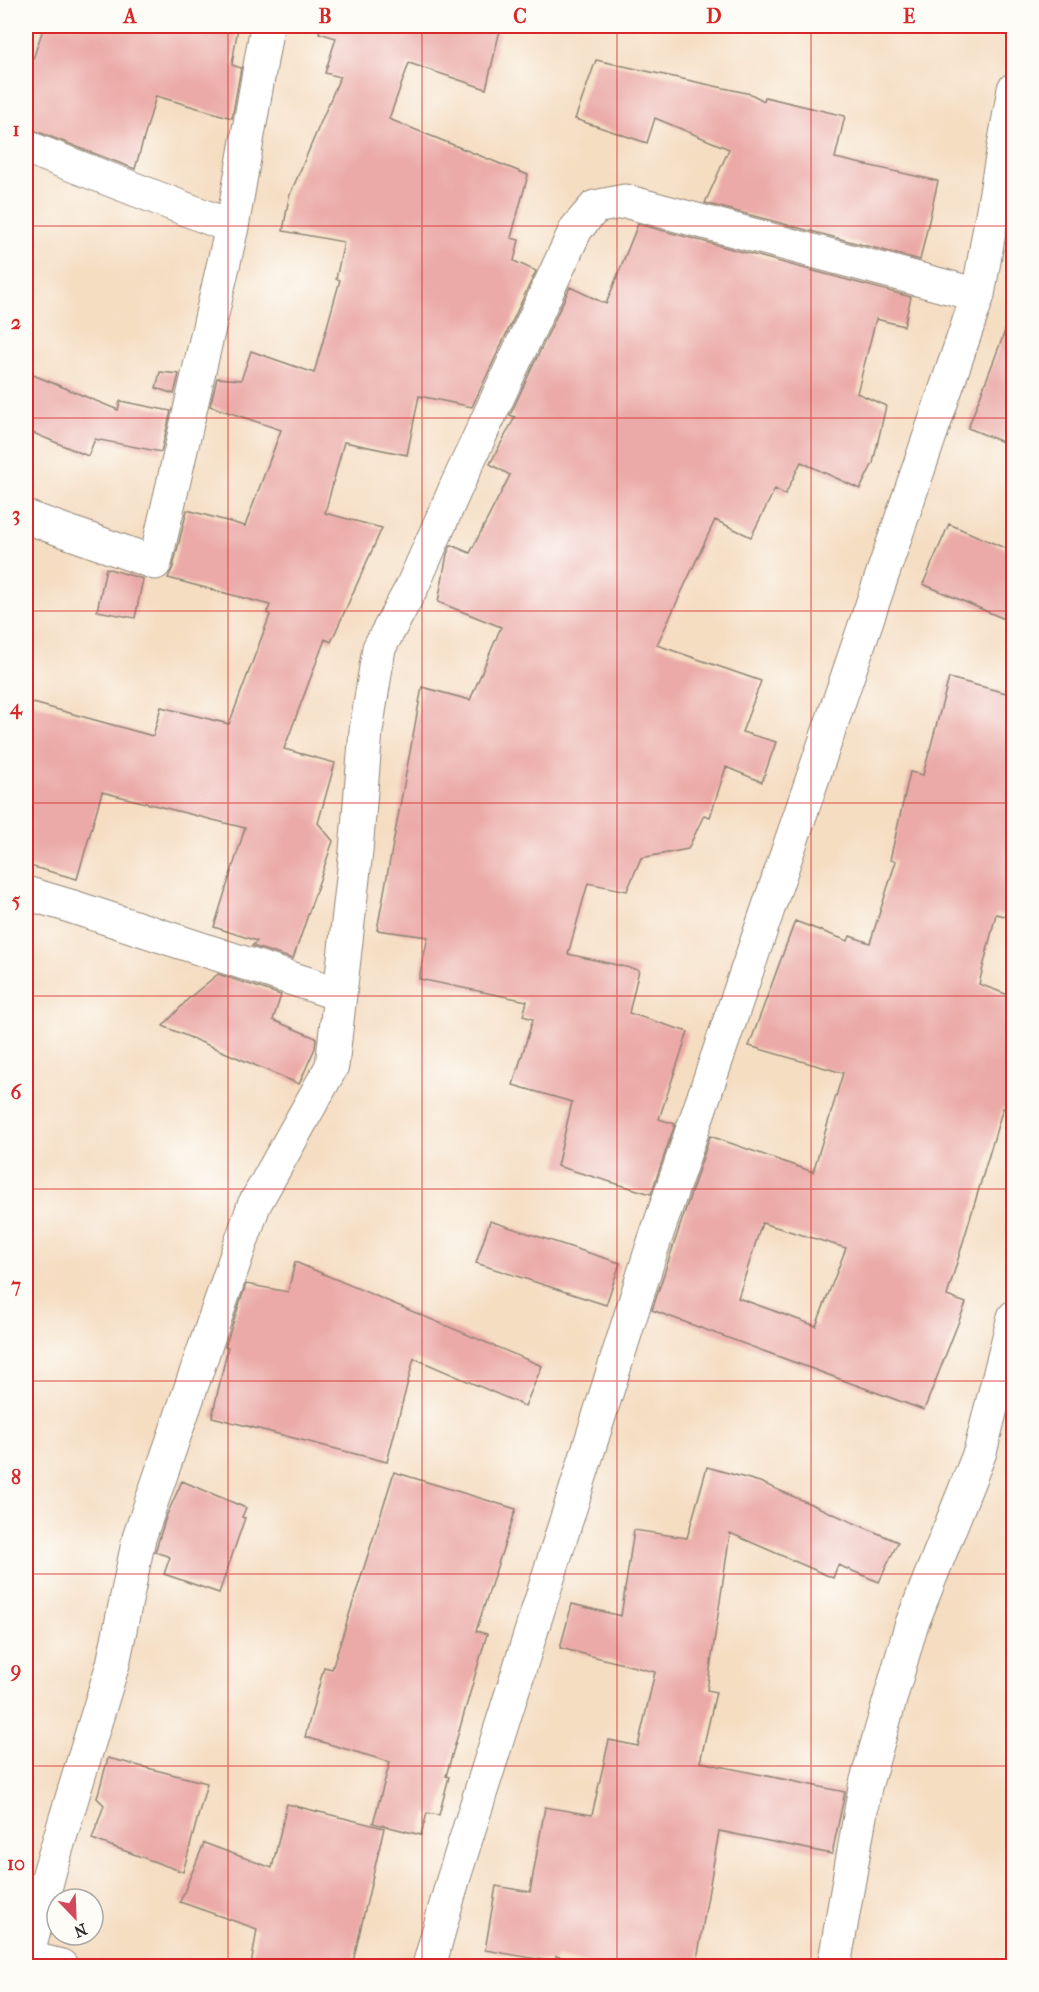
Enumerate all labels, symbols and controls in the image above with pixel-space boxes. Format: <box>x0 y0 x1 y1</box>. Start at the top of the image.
text: A <box>122 5 138 28</box>
text: B <box>318 5 332 28</box>
text: C <box>513 5 527 28</box>
text: D <box>706 5 722 28</box>
text: E <box>903 5 915 28</box>
text: 1 <box>12 118 20 141</box>
text: 2 <box>11 311 21 334</box>
text: 3 <box>12 503 20 526</box>
text: 4 <box>9 696 23 720</box>
text: 5 <box>12 889 21 912</box>
text: 6 <box>11 1081 23 1104</box>
text: 7 <box>10 1274 21 1297</box>
text: 8 <box>11 1466 21 1489</box>
text: 9 <box>10 1659 21 1682</box>
text: 10 <box>7 1852 25 1875</box>
north arrow <box>45 1887 105 1947</box>
text: N <box>71 1919 90 1942</box>

